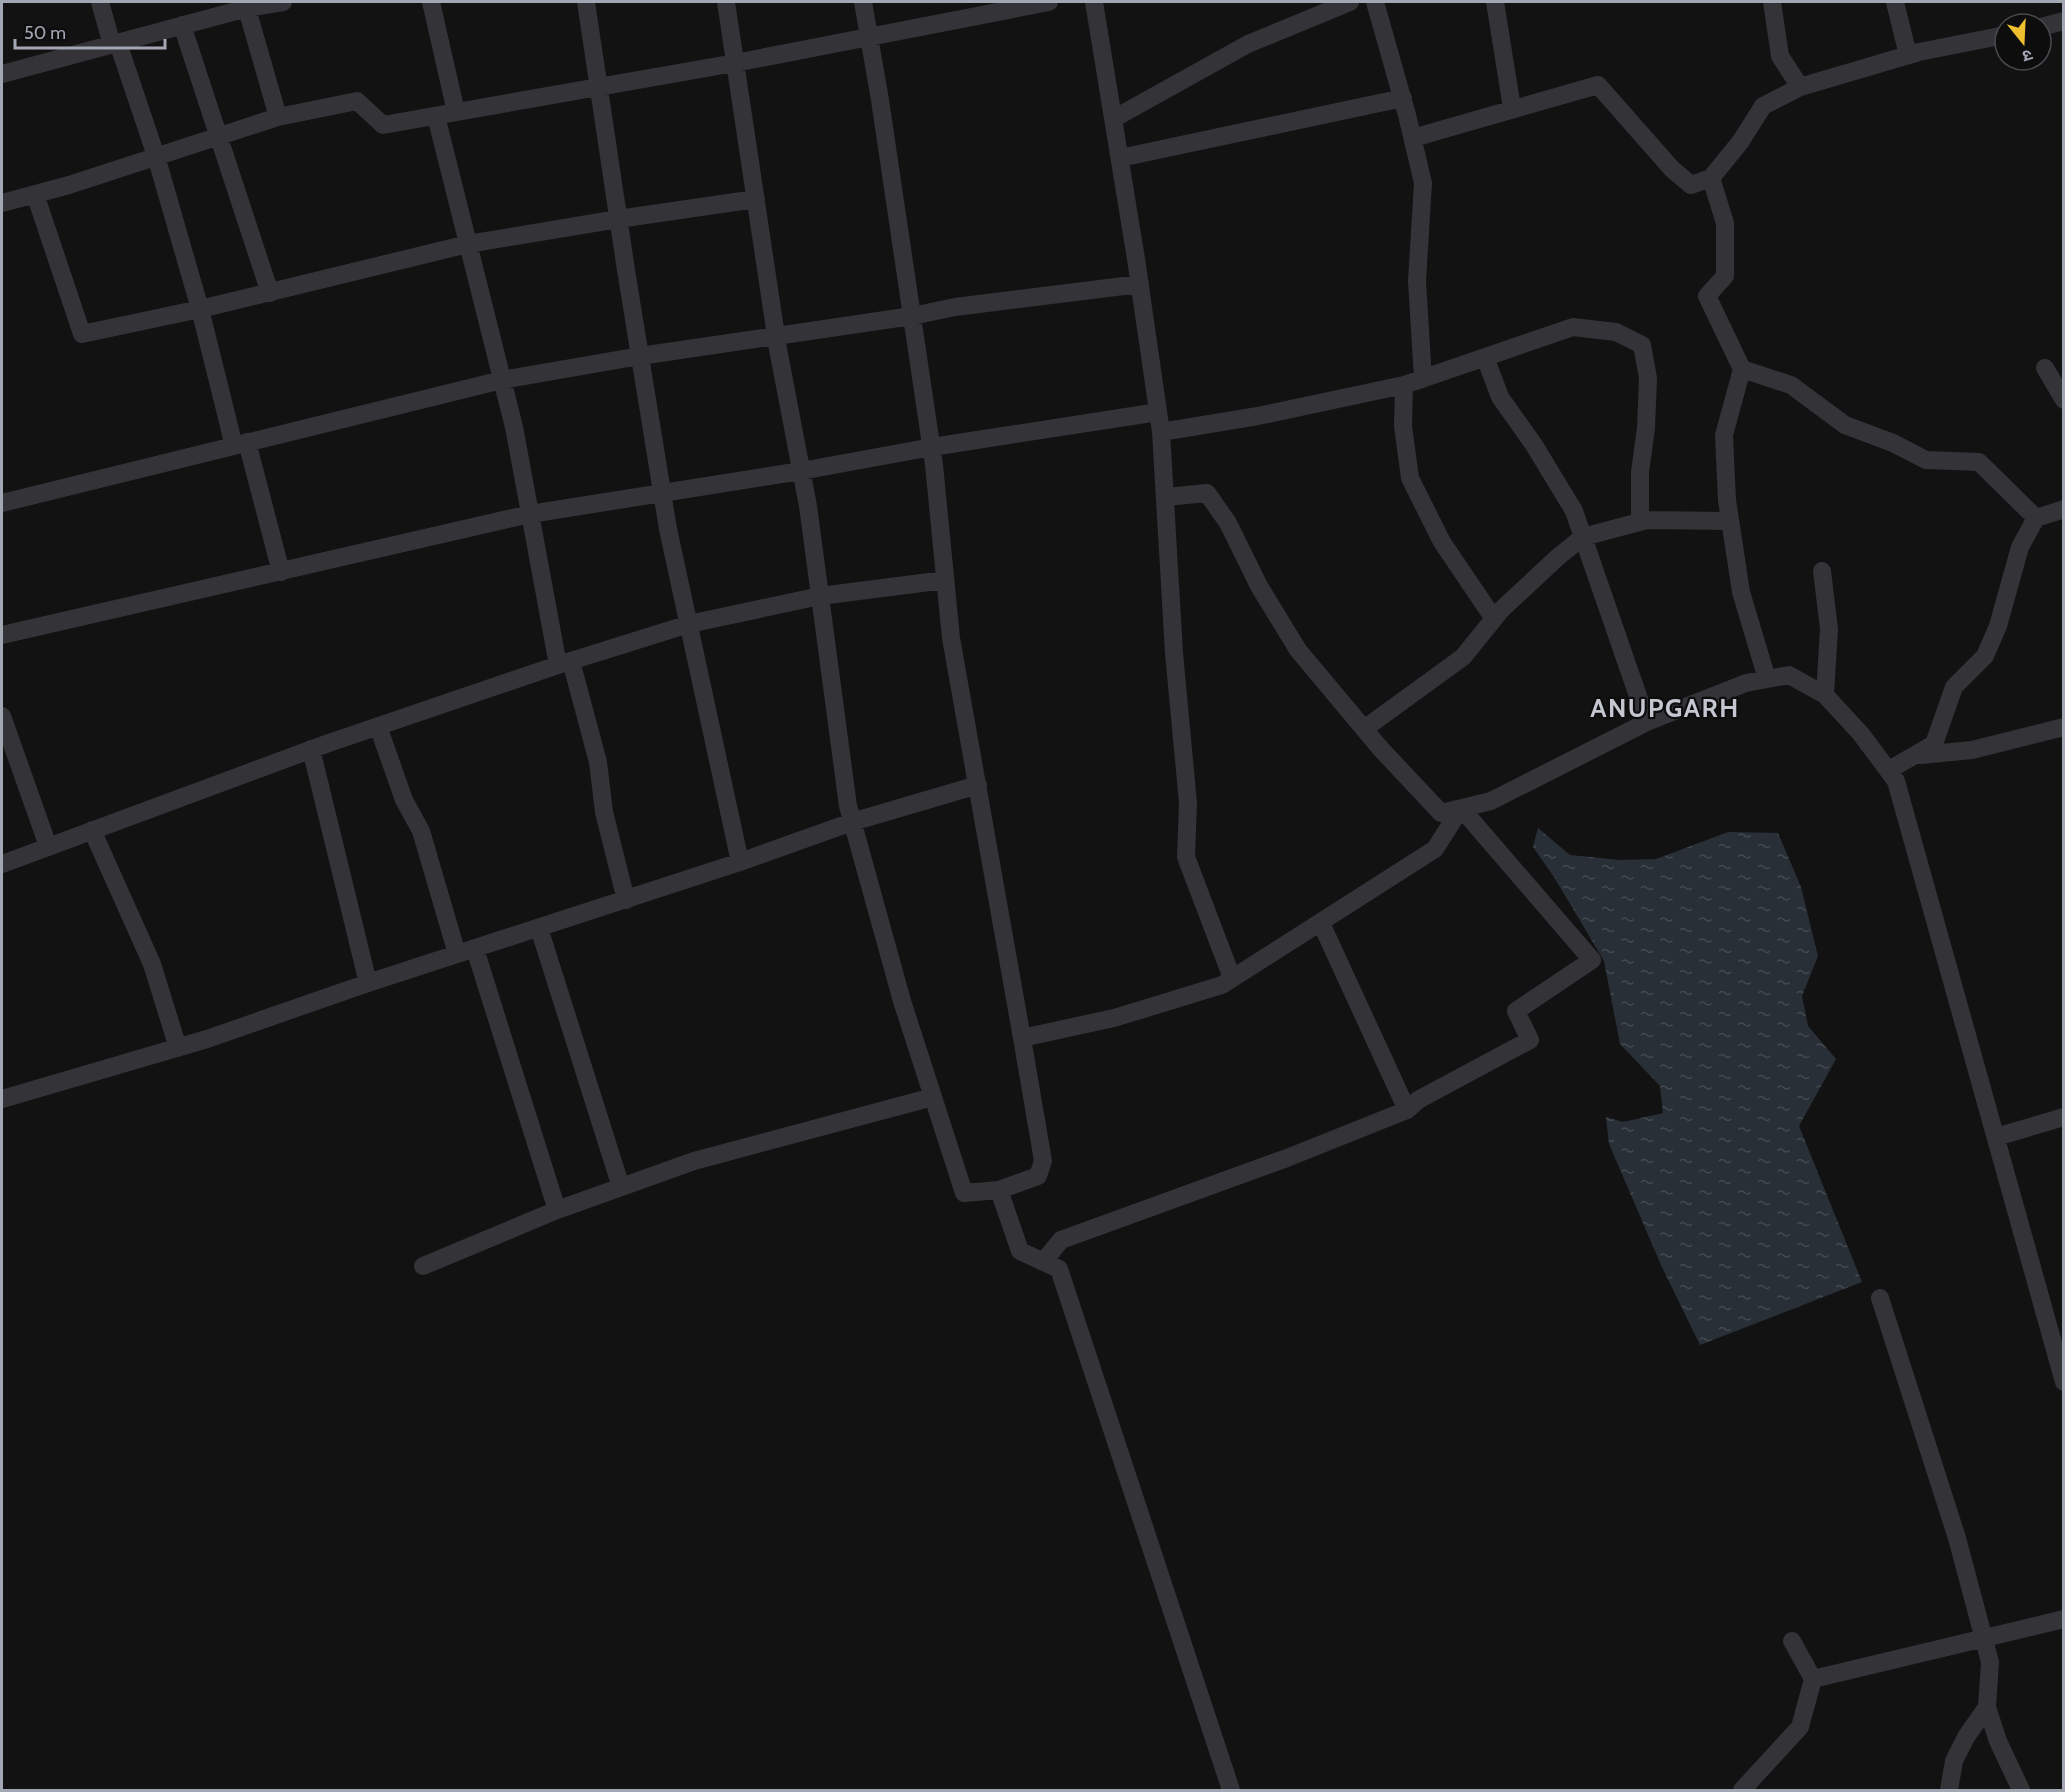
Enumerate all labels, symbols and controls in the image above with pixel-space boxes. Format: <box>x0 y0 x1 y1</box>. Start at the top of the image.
scale bar <box>15 12 165 50</box>
north arrow <box>1993 12 2053 72</box>
text: 50 m <box>24 22 66 44</box>
text: उ <box>2019 45 2035 66</box>
district label: ANUPGARH <box>1590 692 1740 724</box>

